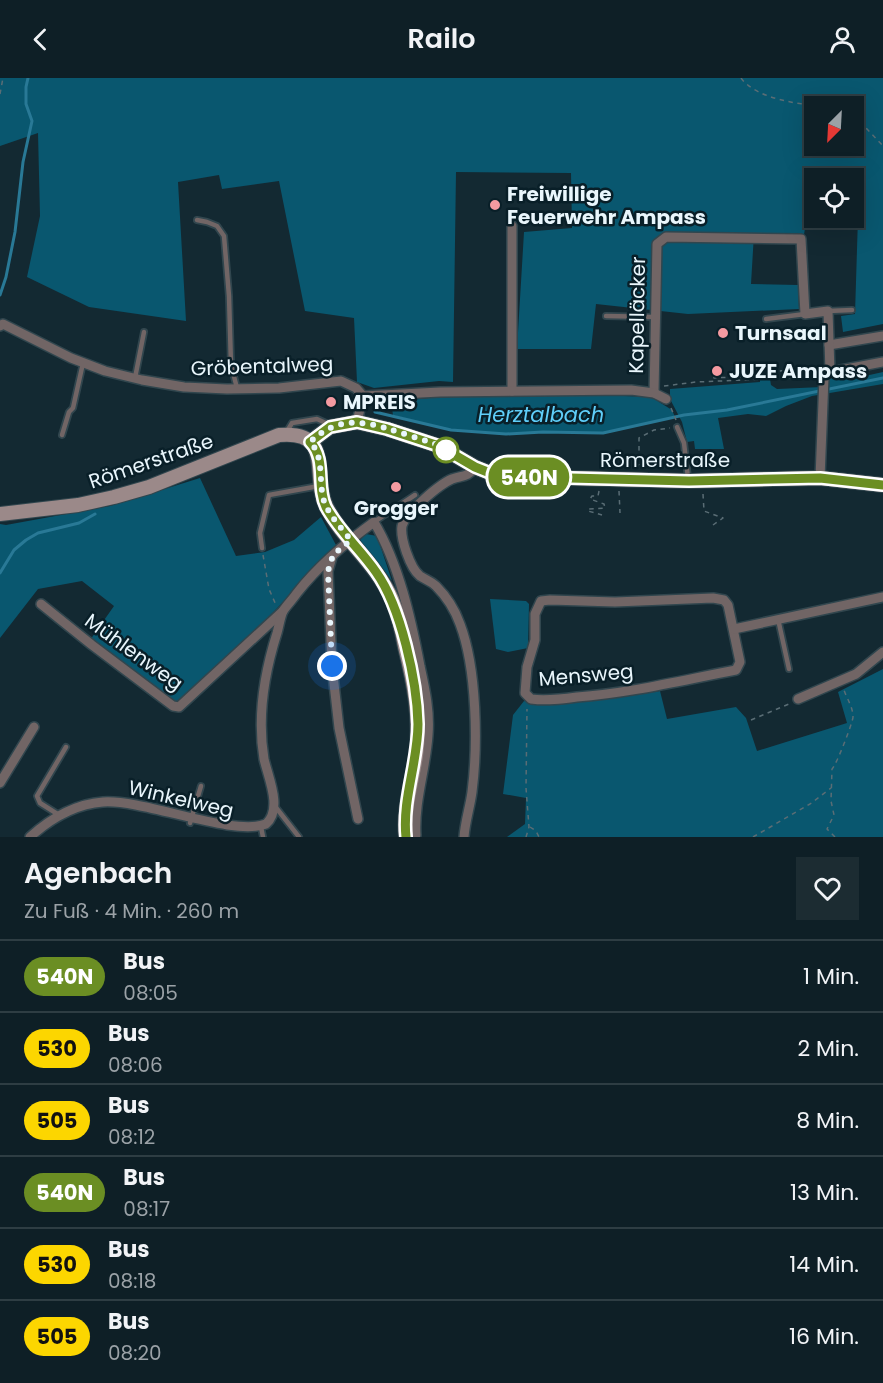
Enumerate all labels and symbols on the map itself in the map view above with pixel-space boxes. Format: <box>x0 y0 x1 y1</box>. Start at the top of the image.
north arrow <box>804 96 864 156</box>
place label: Freiwillige Feuerwehr Ampass <box>507 180 706 231</box>
marker: Freiwillige Feuerwehr Ampass <box>488 198 502 212</box>
street label: Kapelläcker <box>622 256 652 374</box>
place label: Turnsaal <box>735 319 827 347</box>
marker: Turnsaal <box>716 326 730 340</box>
street label: Gröbentalweg <box>190 350 334 382</box>
place label: JUZE Ampass <box>729 357 867 385</box>
marker: JUZE Ampass <box>710 364 724 378</box>
place label: MPREIS <box>343 388 416 416</box>
marker: MPREIS <box>324 395 338 409</box>
water label: Herztalbach <box>478 400 604 429</box>
street label: Römerstraße <box>85 427 217 495</box>
unlabelled marker <box>433 437 459 463</box>
street label: Römerstraße <box>600 446 730 474</box>
line badge: 540N <box>487 458 571 496</box>
marker: Grogger <box>389 480 403 494</box>
place label: Grogger <box>354 494 439 522</box>
street label: Mühlenweg <box>79 607 189 697</box>
your location <box>317 651 347 681</box>
street label: Mensweg <box>537 657 635 693</box>
street label: Winkelweg <box>126 773 236 825</box>

